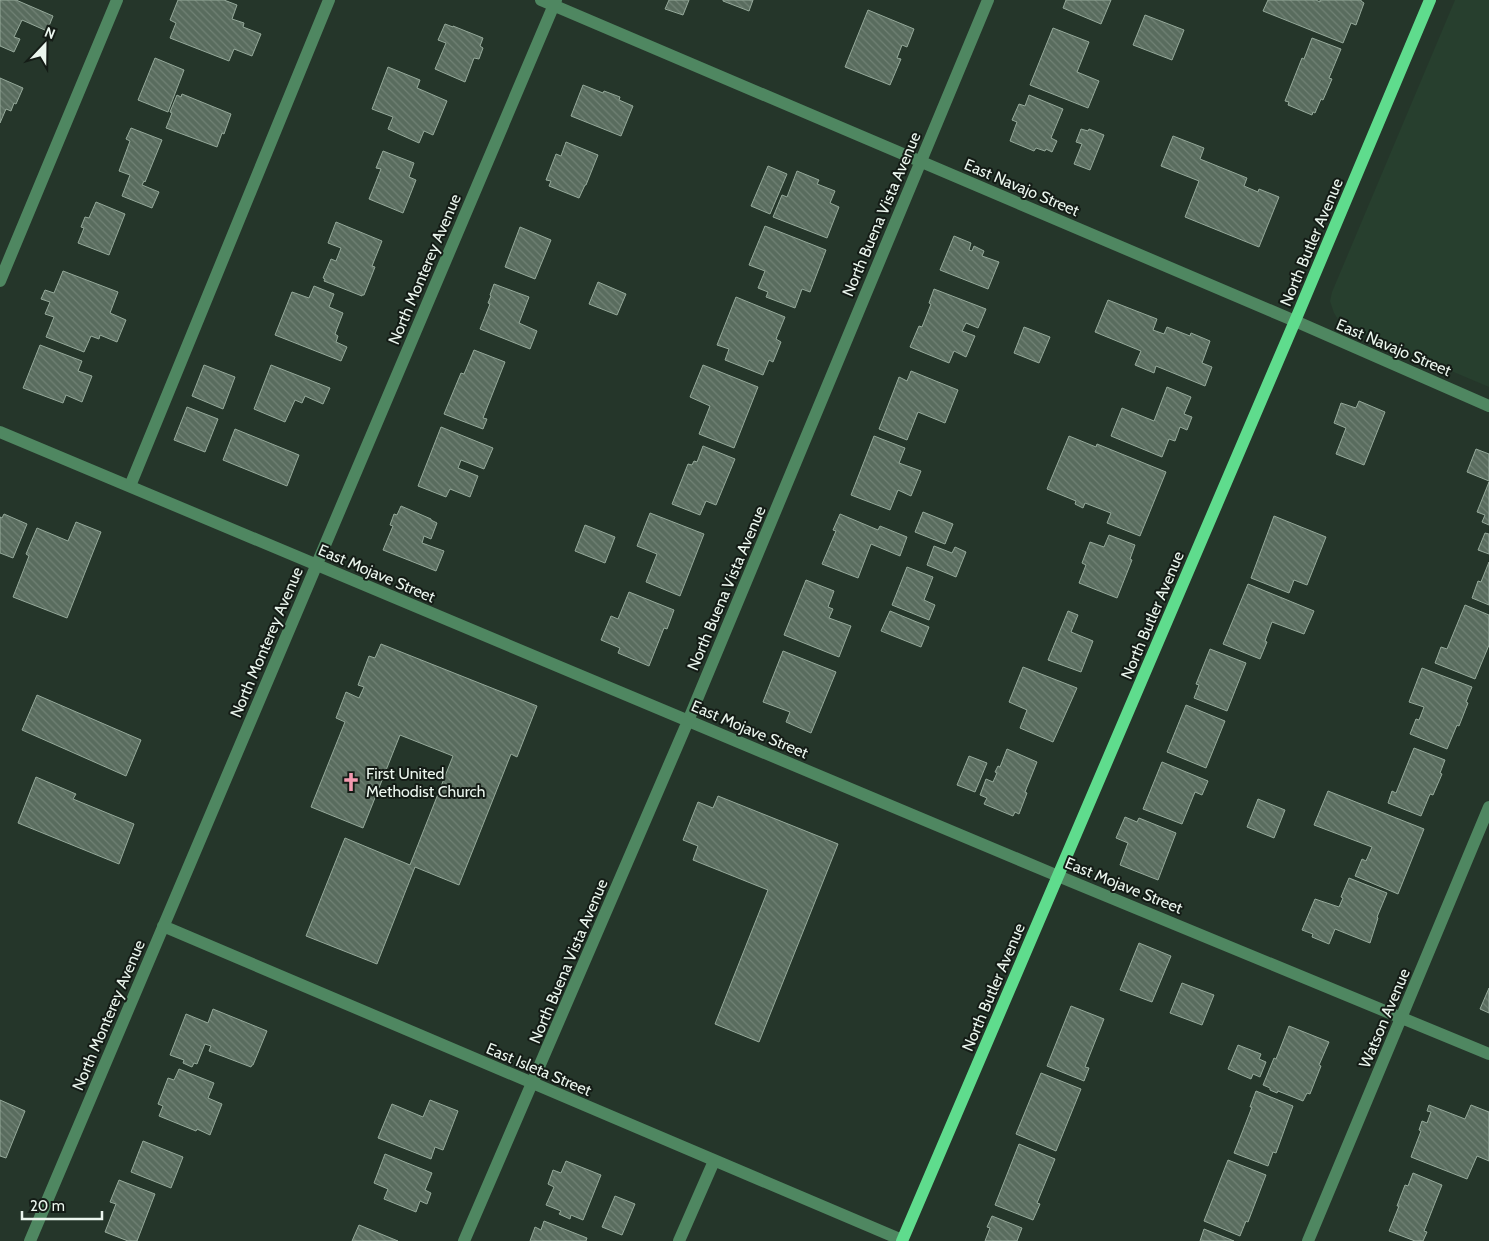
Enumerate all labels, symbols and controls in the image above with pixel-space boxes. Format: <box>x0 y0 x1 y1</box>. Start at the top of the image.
north arrow <box>20 20 70 70</box>
text: N <box>42 23 58 43</box>
street label: North Buena Vista Avenue <box>838 129 925 299</box>
street label: East Navajo Street <box>961 155 1083 220</box>
street label: North Butler Avenue <box>1276 175 1347 309</box>
street label: North Monterey Avenue <box>384 191 465 347</box>
street label: East Navajo Street <box>1333 315 1455 380</box>
street label: North Buena Vista Avenue <box>683 503 770 673</box>
street label: East Mojave Street <box>315 540 439 607</box>
street label: North Butler Avenue <box>1117 548 1188 682</box>
street label: North Monterey Avenue <box>226 564 307 720</box>
street label: East Mojave Street <box>688 696 812 763</box>
place label: First United Methodist Church <box>366 764 485 801</box>
church icon: First United Methodist Church <box>340 771 362 793</box>
street label: East Mojave Street <box>1062 853 1186 918</box>
street label: North Buena Vista Avenue <box>525 876 612 1046</box>
street label: North Butler Avenue <box>958 920 1029 1054</box>
street label: North Monterey Avenue <box>68 937 149 1093</box>
street label: Watson Avenue <box>1355 966 1414 1071</box>
street label: East Isleta Street <box>483 1039 595 1100</box>
scale bar <box>22 1188 102 1220</box>
text: 20 m <box>30 1197 65 1215</box>

